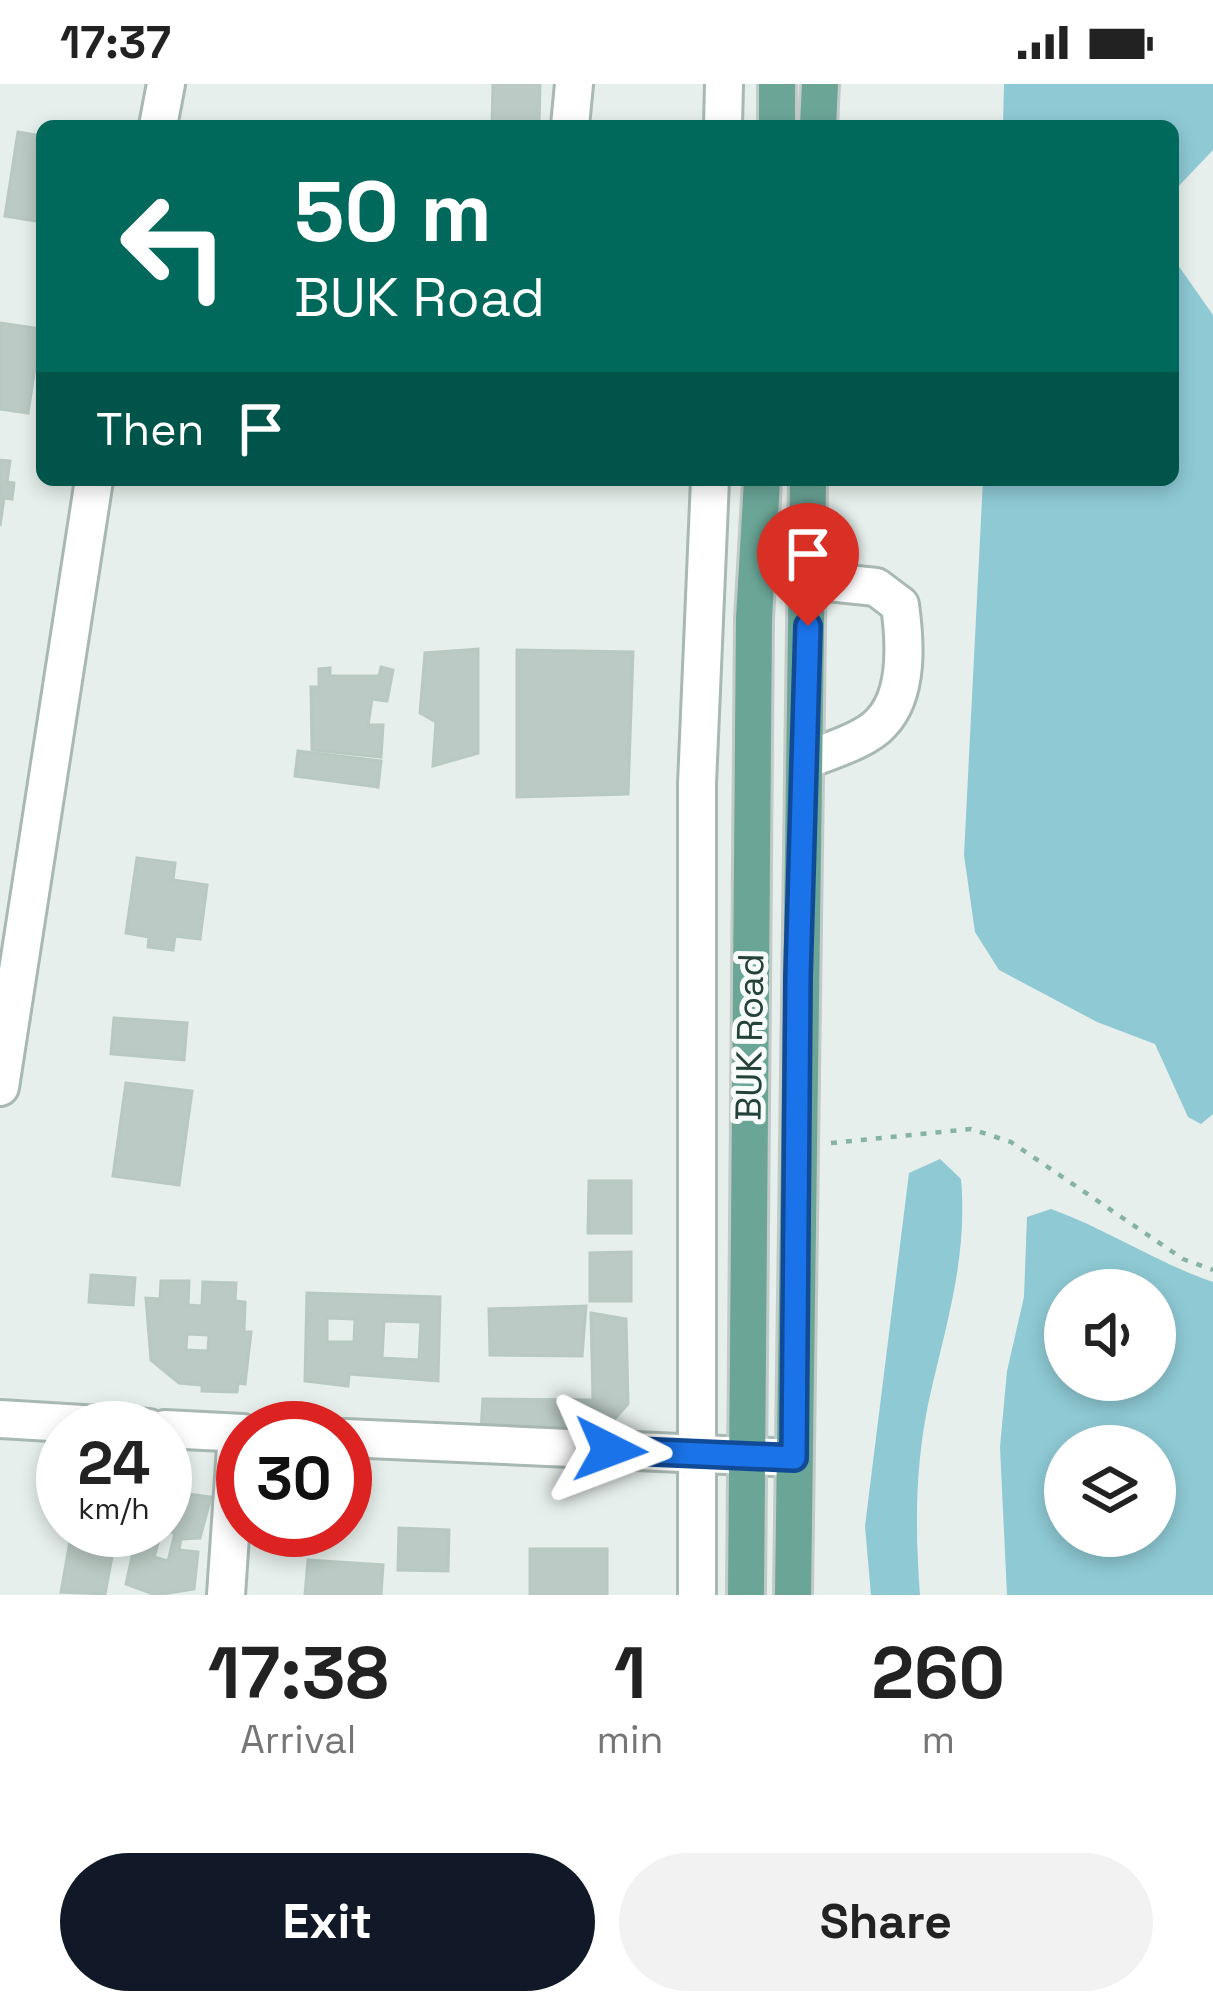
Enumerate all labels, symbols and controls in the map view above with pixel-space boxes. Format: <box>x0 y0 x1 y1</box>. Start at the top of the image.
text: 17:37 <box>60 14 171 71</box>
text: 50 m <box>294 158 492 266</box>
icon: left <box>96 168 252 324</box>
text: BUK Road <box>294 263 545 332</box>
icon: arrive <box>228 396 294 462</box>
text: Then <box>96 401 204 458</box>
pin <box>757 503 859 626</box>
icon: arrive <box>775 521 841 587</box>
street label: BUK Road <box>726 953 774 1121</box>
map controls <box>1044 1269 1176 1557</box>
button: sound <box>1044 1269 1176 1401</box>
position arrow <box>547 1387 673 1513</box>
speed limit sign: 30 <box>216 1401 372 1557</box>
text: 24 <box>78 1425 150 1502</box>
button: layers <box>1044 1425 1176 1557</box>
text: km/h <box>78 1489 150 1528</box>
text: 17:38 <box>208 1627 389 1719</box>
text: 1 <box>614 1627 646 1719</box>
text: 260 <box>871 1627 1005 1719</box>
text: Arrival <box>240 1715 356 1764</box>
text: min <box>596 1715 663 1764</box>
text: m <box>921 1715 955 1764</box>
button: Exit <box>60 1853 595 1991</box>
button: Share <box>619 1853 1153 1991</box>

